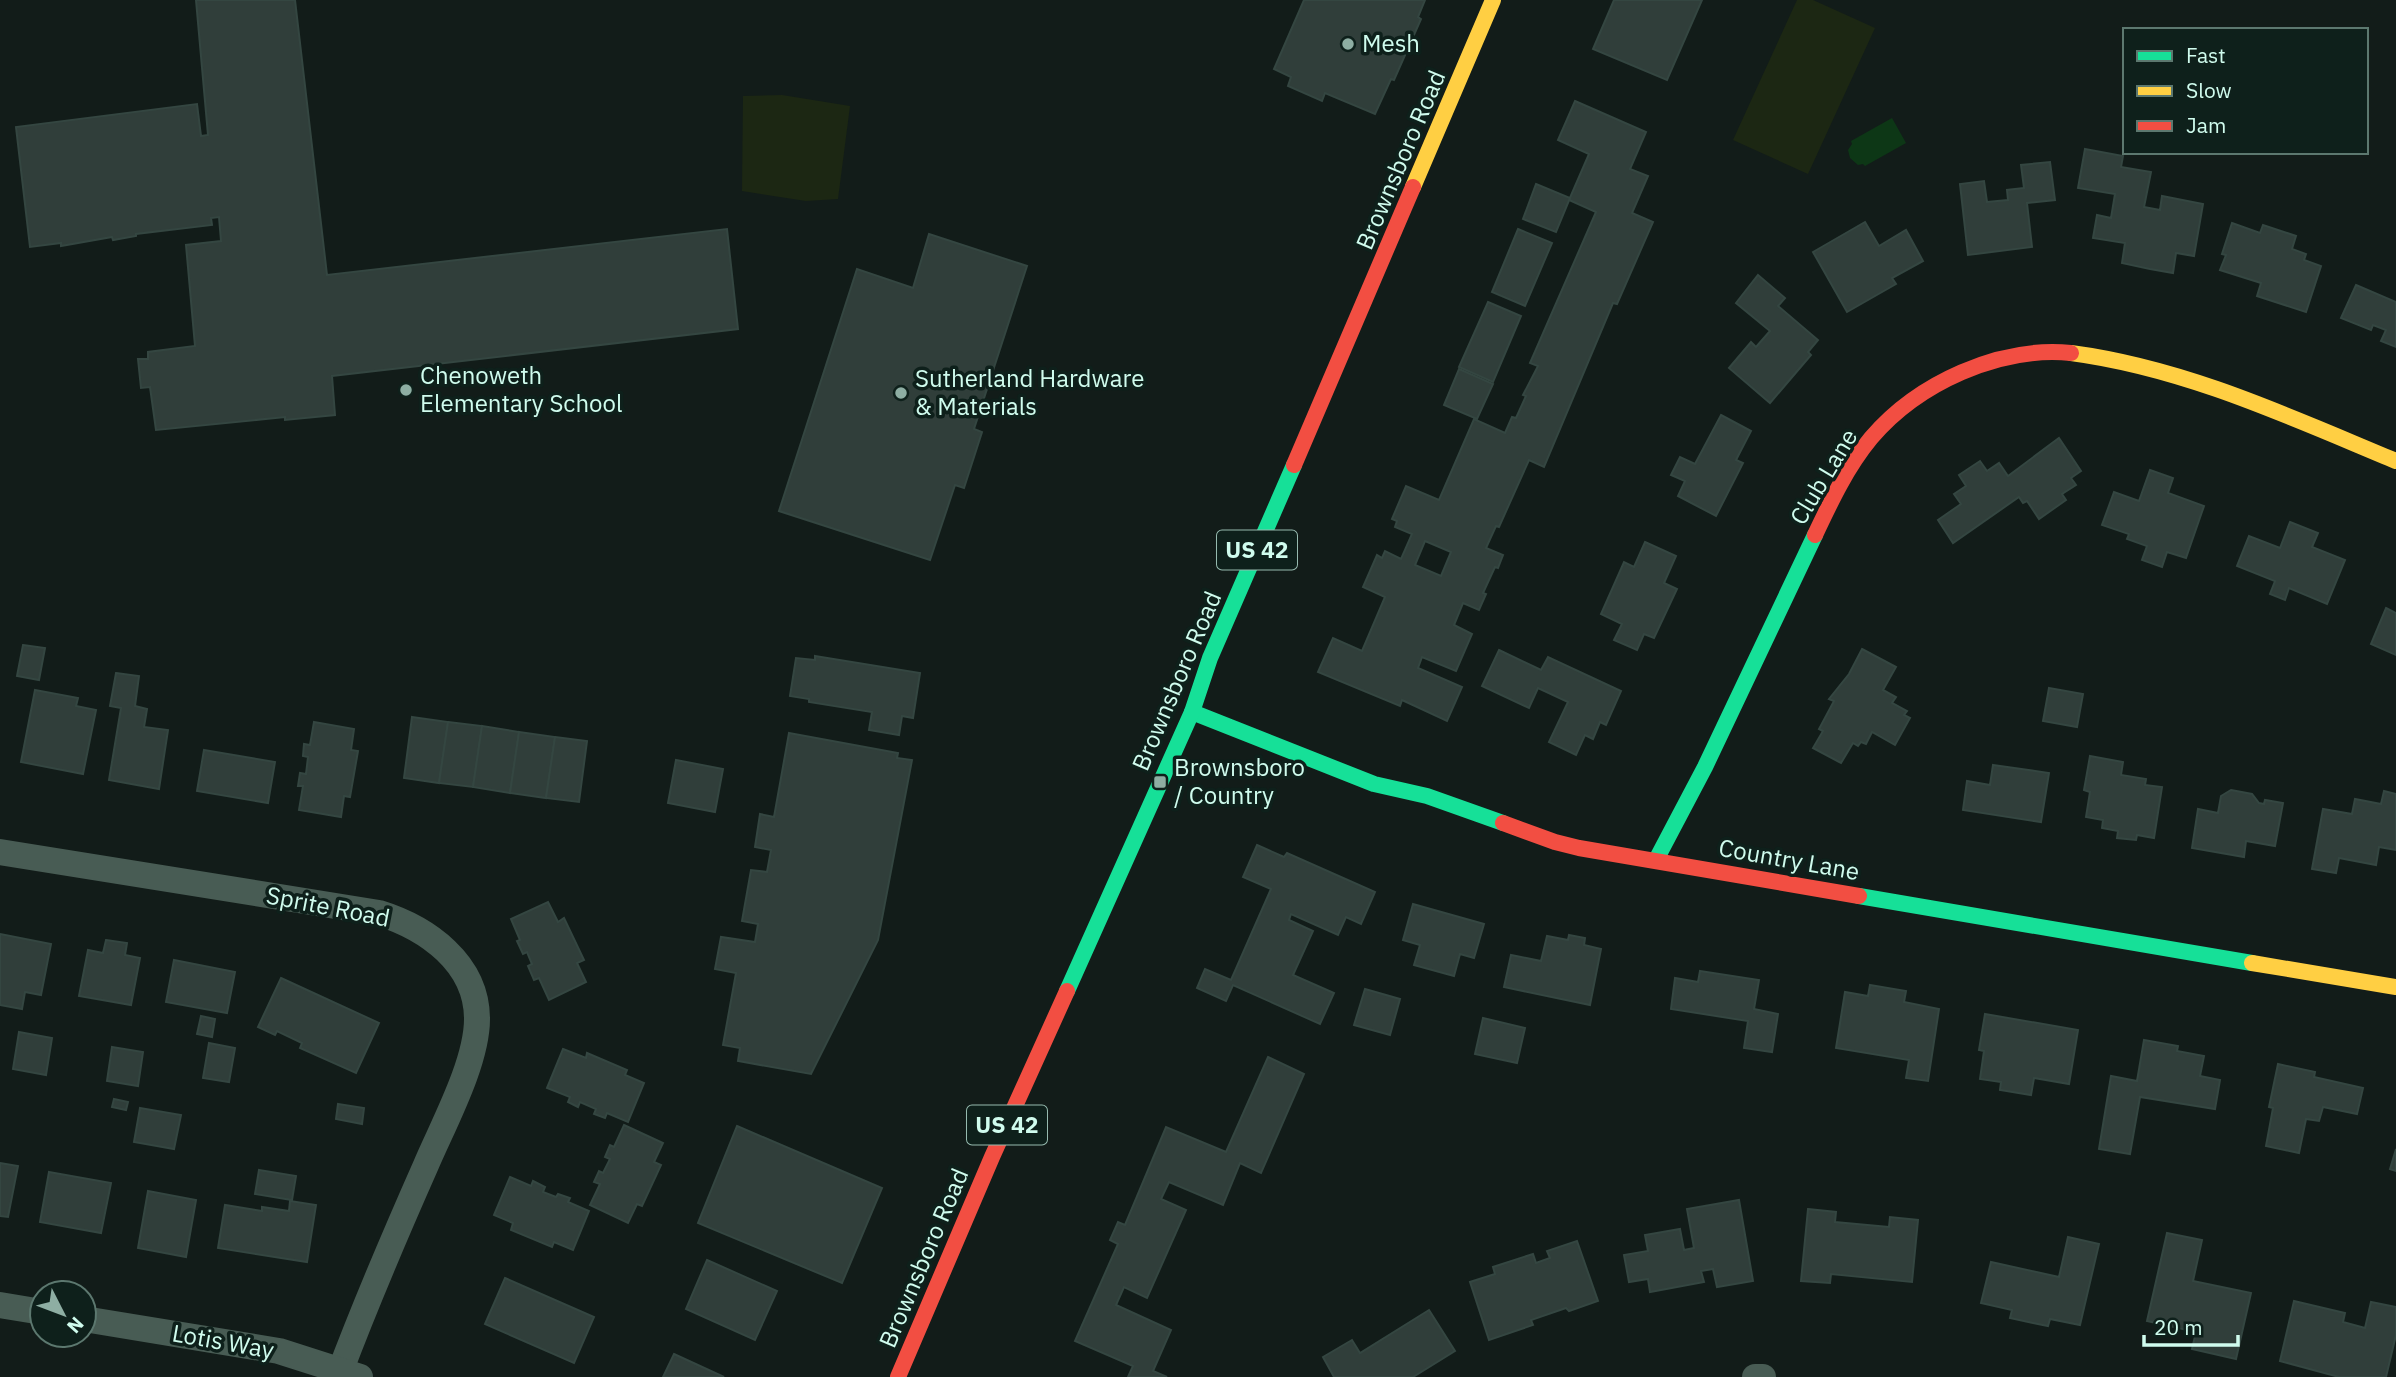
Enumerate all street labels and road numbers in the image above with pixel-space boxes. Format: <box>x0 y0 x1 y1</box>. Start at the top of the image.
street label: Brownsboro Road <box>1348 65 1452 254</box>
street label: Club Lane <box>1782 423 1864 530</box>
road number: US 42 <box>1217 530 1297 570</box>
street label: Brownsboro Road <box>1124 586 1228 775</box>
street label: Country Lane <box>1716 831 1862 887</box>
street label: Sprite Road <box>264 878 393 934</box>
road number: US 42 <box>967 1106 1047 1144</box>
street label: Brownsboro Road <box>871 1163 975 1352</box>
street label: Lotis Way <box>170 1316 277 1366</box>

